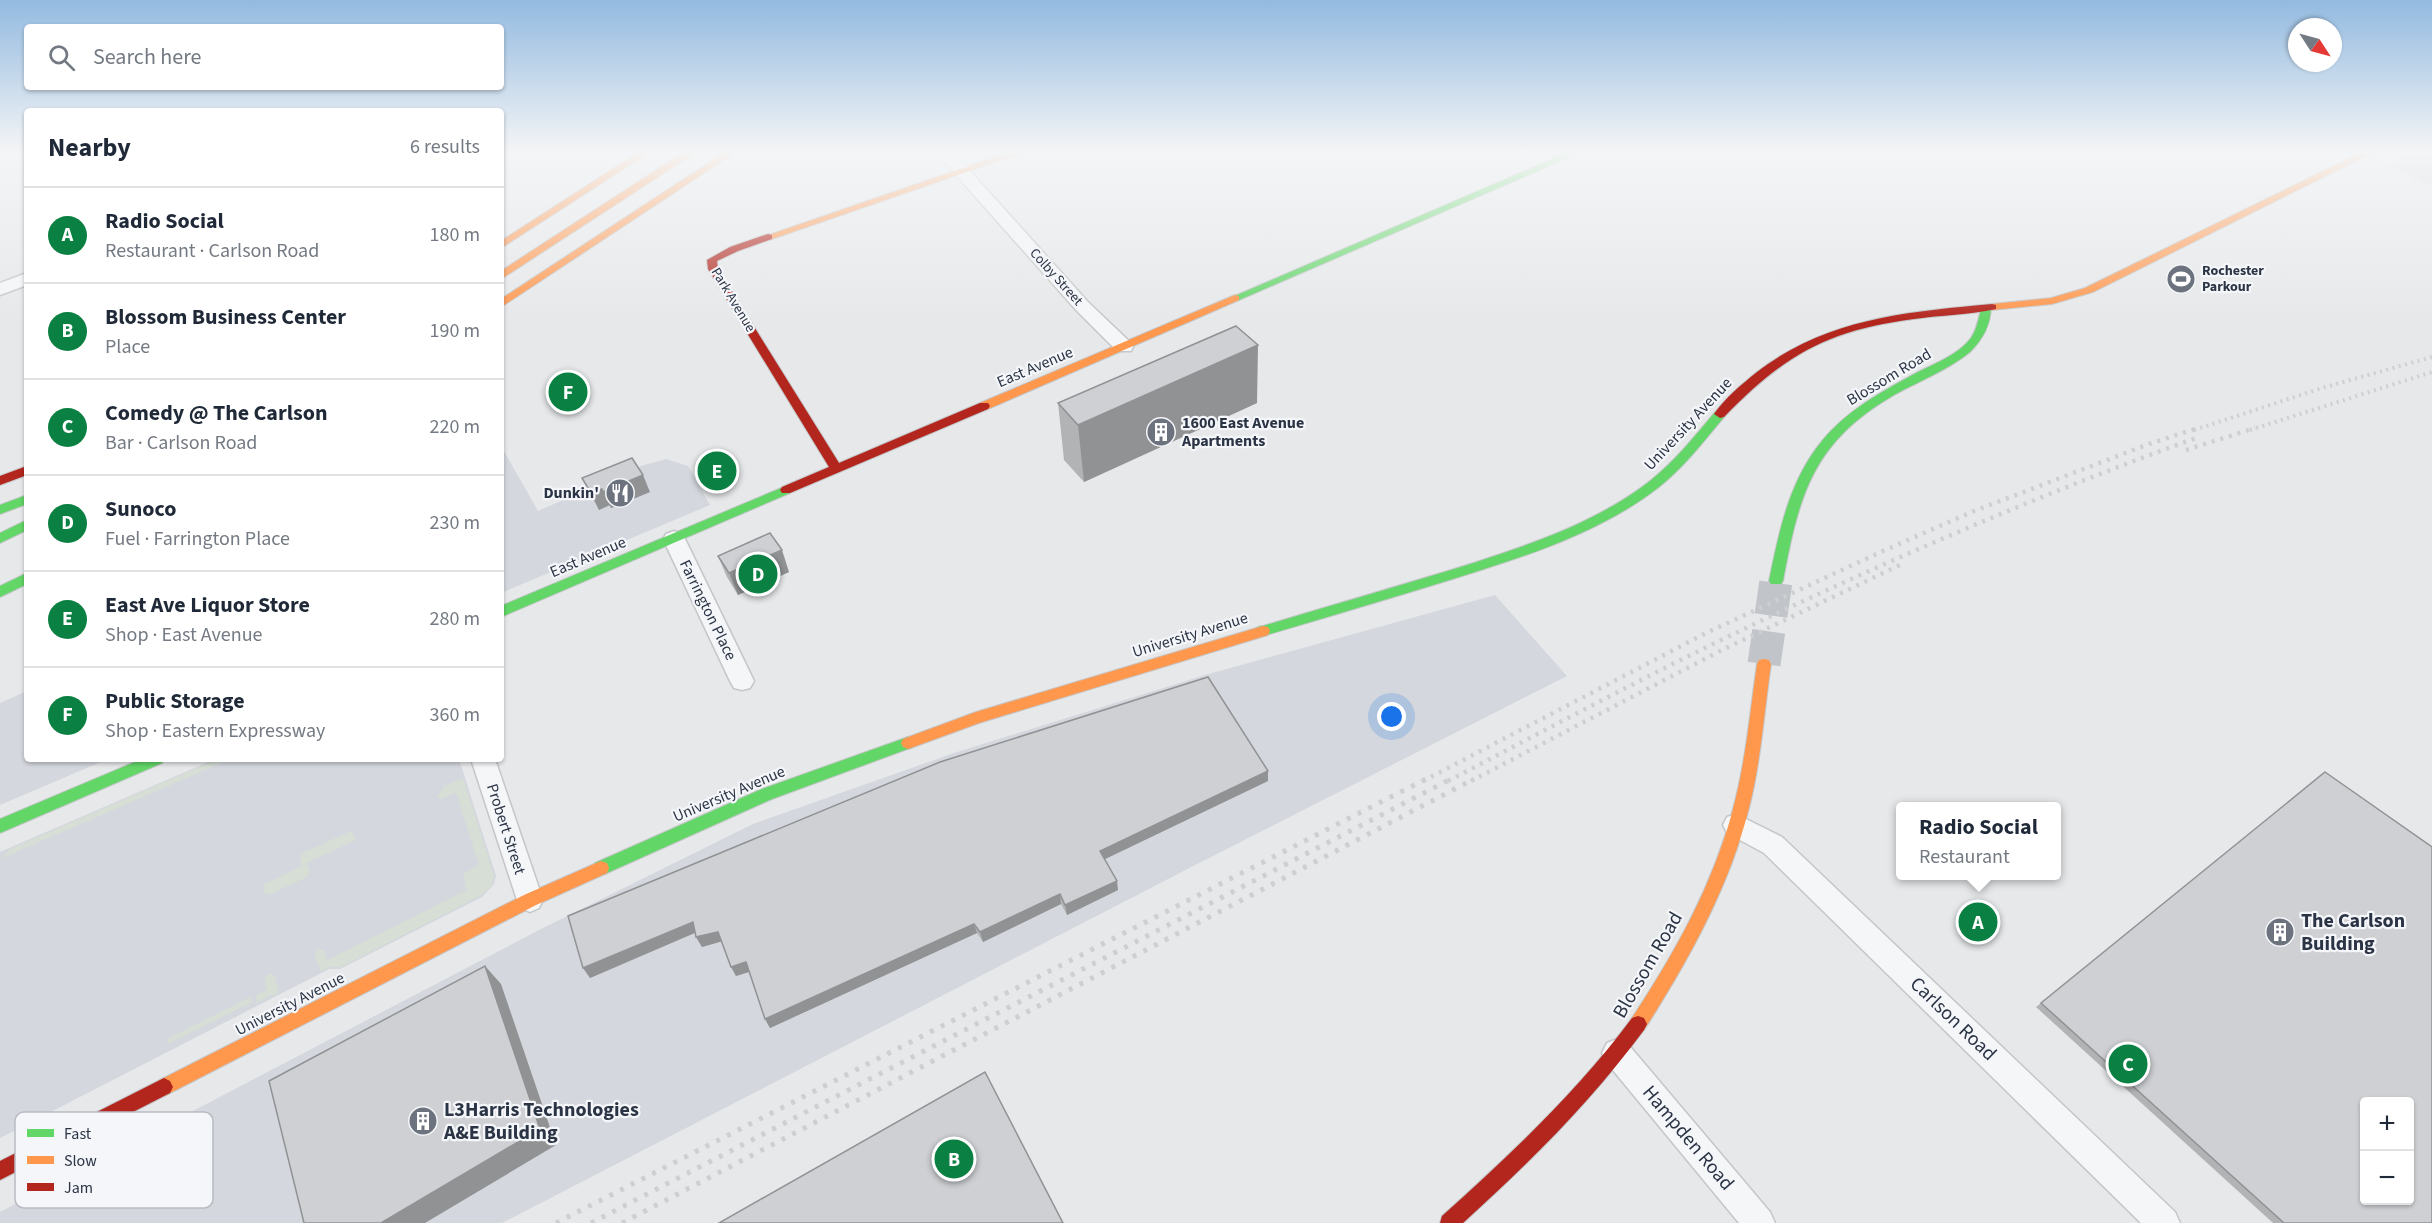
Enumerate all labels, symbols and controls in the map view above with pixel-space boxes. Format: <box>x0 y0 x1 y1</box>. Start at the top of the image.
north arrow <box>2288 18 2342 72</box>
search box <box>24 24 504 90</box>
icon: search <box>45 41 78 74</box>
text: Search here <box>93 41 201 73</box>
text: Nearby <box>48 129 131 166</box>
text: 6 results <box>410 133 480 161</box>
text: Radio Social <box>105 205 224 237</box>
text: A <box>62 221 73 249</box>
text: 180 m <box>430 221 480 249</box>
text: Restaurant · Carlson Road <box>105 237 319 265</box>
street label: Colby Street <box>1025 244 1087 310</box>
place label: Rochester Parkour <box>2202 261 2264 297</box>
sports icon: Rochester Parkour <box>2165 263 2197 295</box>
street label: Park Avenue <box>706 264 760 336</box>
text: Blossom Business Center <box>105 301 346 333</box>
text: B <box>61 317 74 345</box>
text: 190 m <box>430 317 480 345</box>
text: Place <box>105 333 150 361</box>
street label: East Avenue <box>994 341 1077 393</box>
street label: Blossom Road <box>1843 343 1935 411</box>
pin: F <box>548 370 588 414</box>
street label: University Avenue <box>1639 373 1737 475</box>
text: Comedy @ The Carlson <box>105 397 328 429</box>
place label: 1600 East Avenue Apartments <box>1181 412 1304 452</box>
text: C <box>62 413 73 441</box>
text: 220 m <box>430 413 480 441</box>
building icon: 1600 East Avenue Apartments <box>1145 416 1177 448</box>
text: Bar · Carlson Road <box>105 429 257 457</box>
pin: E <box>698 448 736 494</box>
restaurant icon: Dunkin' <box>604 477 636 509</box>
place label: Dunkin' <box>543 482 599 504</box>
text: Sunoco <box>105 493 176 525</box>
text: D <box>61 509 74 537</box>
text: 230 m <box>430 509 480 537</box>
text: Fuel · Farrington Place <box>105 525 290 553</box>
street label: East Avenue <box>547 531 630 583</box>
pin: D <box>738 552 777 596</box>
street label: Farrington Place <box>674 556 742 664</box>
text: East Ave Liquor Store <box>105 589 310 621</box>
text: E <box>62 605 73 633</box>
text: 280 m <box>430 605 480 633</box>
street label: University Avenue <box>1129 607 1251 663</box>
text: Shop · East Avenue <box>105 621 262 649</box>
text: Public Storage <box>105 685 245 717</box>
text: F <box>62 701 73 729</box>
text: 360 m <box>430 701 480 729</box>
your location <box>1377 702 1406 731</box>
text: Shop · Eastern Expressway <box>105 717 325 745</box>
street label: University Avenue <box>670 760 789 828</box>
street label: Probert Street <box>481 781 531 878</box>
popup <box>1896 802 2061 880</box>
text: Radio Social <box>1919 811 2038 843</box>
text: Restaurant <box>1919 843 2010 871</box>
pin: A <box>1958 900 1998 944</box>
street label: Blossom Road <box>1606 907 1690 1023</box>
place label: The Carlson Building <box>2301 907 2405 958</box>
building icon: The Carlson Building <box>2264 916 2296 948</box>
street label: University Avenue <box>232 967 348 1041</box>
street label: Carlson Road <box>1903 971 2003 1067</box>
pin: C <box>2108 1042 2148 1086</box>
street label: Hampden Road <box>1636 1079 1740 1197</box>
place label: L3Harris Technologies A&E Building <box>443 1096 639 1147</box>
map controls <box>2360 1097 2414 1205</box>
button: + <box>2360 1097 2414 1151</box>
building icon: L3Harris Technologies A&E Building <box>407 1105 439 1137</box>
legend <box>15 1112 213 1208</box>
text: Fast <box>64 1123 92 1145</box>
pin: B <box>934 1136 974 1182</box>
text: Slow <box>64 1150 97 1172</box>
button: − <box>2360 1151 2414 1205</box>
text: Jam <box>64 1177 93 1199</box>

